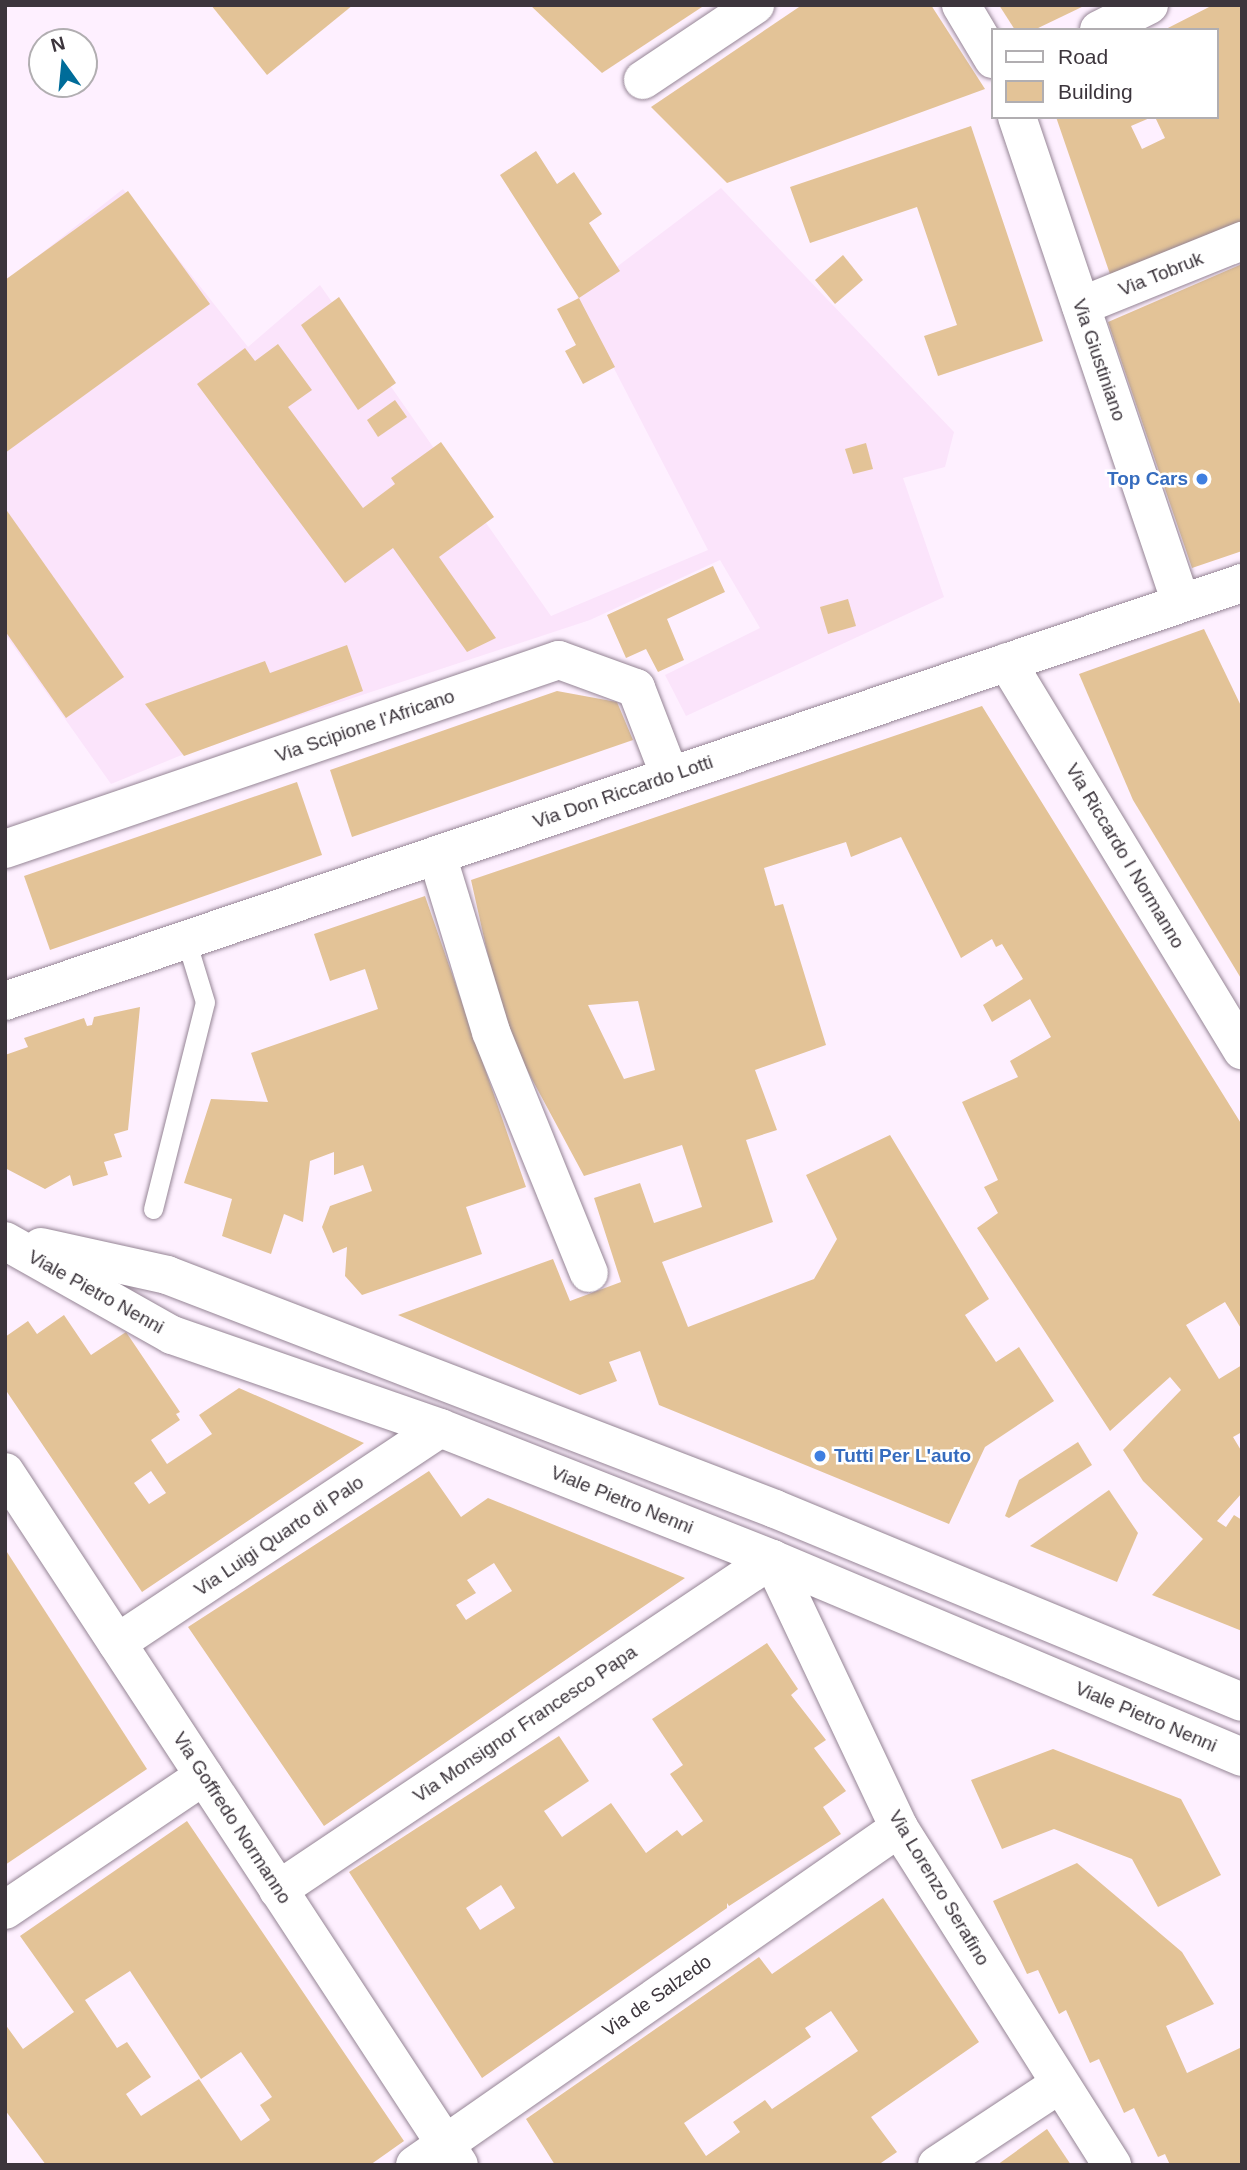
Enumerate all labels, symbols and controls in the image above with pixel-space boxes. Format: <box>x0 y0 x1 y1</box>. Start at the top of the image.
north arrow <box>28 28 98 98</box>
legend <box>992 28 1219 119</box>
text: N <box>49 32 67 56</box>
text: Road <box>1058 45 1108 68</box>
text: Building <box>1058 80 1133 103</box>
street label: Via Tobruk <box>1115 247 1207 301</box>
street label: Via Giustiniano <box>1067 296 1131 424</box>
place label: Top Cars <box>1107 468 1188 490</box>
marker: Top Cars <box>1194 471 1210 487</box>
street label: Via Scipione l'Africano <box>272 685 458 767</box>
street label: Via Don Riccardo Lotti <box>530 751 716 833</box>
street label: Via Riccardo I Normanno <box>1061 759 1189 953</box>
street label: Viale Pietro Nenni <box>24 1245 168 1339</box>
place label: Tutti Per L'auto <box>834 1445 971 1467</box>
marker: Tutti Per L'auto <box>812 1448 828 1464</box>
street label: Viale Pietro Nenni <box>547 1461 697 1539</box>
street label: Via Luigi Quarto di Palo <box>190 1471 368 1601</box>
street label: Via Monsignor Francesco Papa <box>409 1641 641 1807</box>
street label: Viale Pietro Nenni <box>1072 1677 1220 1757</box>
street label: Via Goffredo Normanno <box>168 1728 296 1908</box>
street label: Via Lorenzo Serafino <box>884 1806 994 1970</box>
street label: Via de Salzedo <box>598 1950 716 2042</box>

